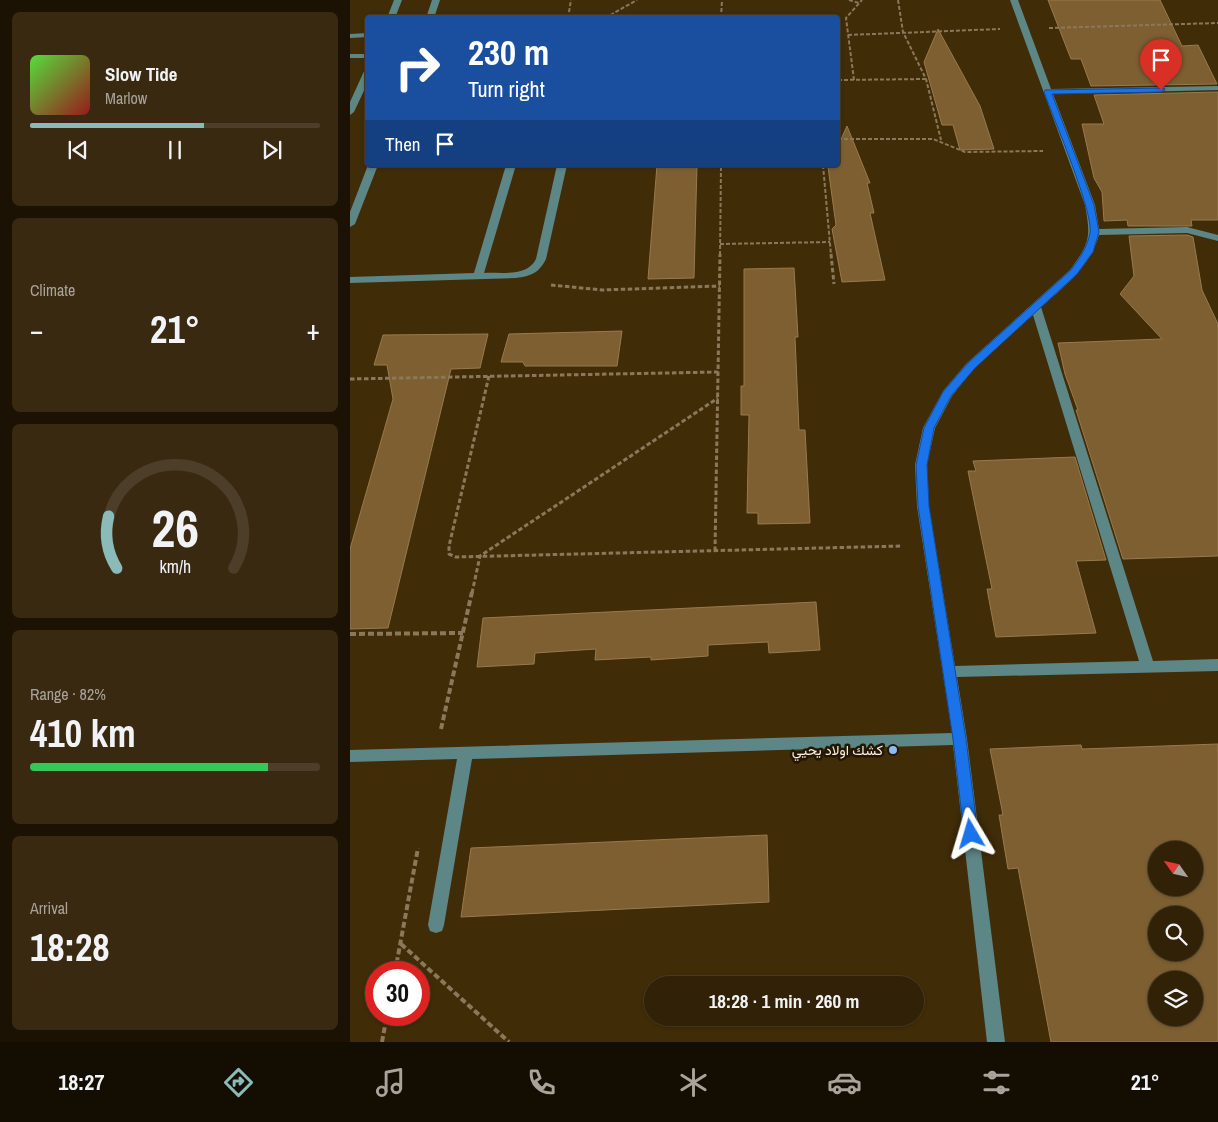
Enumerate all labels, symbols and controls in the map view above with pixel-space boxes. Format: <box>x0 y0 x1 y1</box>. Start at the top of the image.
text: 230 m <box>468 29 549 76</box>
icon: right <box>385 35 450 100</box>
pin <box>1140 39 1182 90</box>
icon: arrive <box>1147 46 1175 74</box>
text: Slow Tide <box>105 61 177 87</box>
text: Turn right <box>468 74 545 104</box>
text: Marlow <box>105 87 147 109</box>
icon: arrive <box>431 130 459 158</box>
text: Then <box>385 131 421 157</box>
icon: previous <box>64 136 92 164</box>
icon: pause <box>161 136 189 164</box>
icon: next <box>258 136 286 164</box>
text: Climate <box>30 279 75 301</box>
text: 21° <box>150 304 200 355</box>
text: − <box>30 311 43 349</box>
text: + <box>307 311 320 349</box>
text: 26 <box>151 493 199 563</box>
text: km/h <box>159 555 191 579</box>
text: Range · 82% <box>30 683 106 705</box>
text: 410 km <box>30 708 136 759</box>
place label: كشك اولاد يحيي <box>792 741 883 762</box>
marker: كشك اولاد يحيي <box>887 744 899 756</box>
position arrow <box>944 807 996 859</box>
north arrow <box>1148 841 1202 896</box>
map controls <box>1148 841 1203 1026</box>
text: Arrival <box>30 897 68 919</box>
button: search <box>1148 906 1203 961</box>
text: 18:28 <box>30 922 110 973</box>
speed limit sign: 30 <box>365 961 430 1026</box>
button: layers <box>1148 971 1203 1026</box>
text: 18:28 · 1 min · 260 m <box>709 988 859 1014</box>
icon: directions <box>221 1065 256 1100</box>
icon: music <box>373 1065 408 1100</box>
icon: phone <box>524 1065 559 1100</box>
icon: climate <box>676 1065 711 1100</box>
icon: car <box>827 1065 862 1100</box>
icon: filters <box>979 1065 1014 1100</box>
text: 18:27 <box>58 1067 104 1097</box>
text: 21° <box>1131 1067 1160 1097</box>

